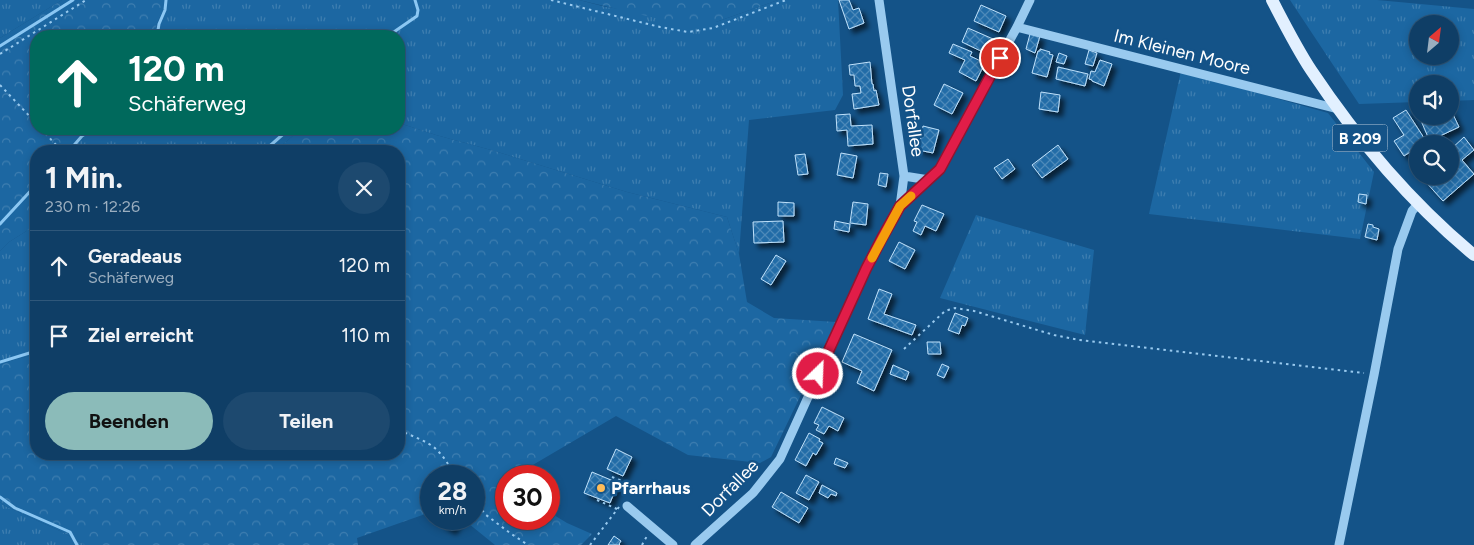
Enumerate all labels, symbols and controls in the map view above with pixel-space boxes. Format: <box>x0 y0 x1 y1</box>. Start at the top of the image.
north arrow <box>1409 15 1459 65</box>
map controls <box>1409 15 1459 185</box>
street label: Im Kleinen Moore <box>1111 24 1253 80</box>
pin <box>979 37 1021 79</box>
icon: arrive <box>986 44 1014 72</box>
text: 120 m <box>128 48 225 90</box>
icon: ahead <box>45 50 110 115</box>
button: sound <box>1409 75 1459 125</box>
street label: Dorfallee <box>897 84 929 158</box>
text: Schäferweg <box>128 90 246 117</box>
road number: B 209 <box>1332 125 1388 152</box>
button: search <box>1409 135 1459 185</box>
text: 1 Min. <box>45 159 123 196</box>
button: close <box>338 162 390 214</box>
text: 230 m · 12:26 <box>45 197 140 216</box>
text: Geradeaus <box>88 245 182 268</box>
icon: ahead <box>45 252 73 280</box>
text: 120 m <box>338 254 390 277</box>
text: Schäferweg <box>88 268 174 287</box>
icon: arrive <box>45 322 73 350</box>
text: Ziel erreicht <box>88 324 194 347</box>
text: 110 m <box>341 324 390 347</box>
position arrow <box>791 347 843 399</box>
button: Beenden <box>45 392 213 450</box>
button: Teilen <box>223 392 390 450</box>
street label: Dorfallee <box>697 455 763 521</box>
speed limit sign: 30 <box>495 465 560 530</box>
text: 28 <box>438 476 467 506</box>
place label: Pfarrhaus <box>611 477 691 499</box>
marker: Pfarrhaus <box>595 482 607 494</box>
text: km/h <box>439 503 466 517</box>

